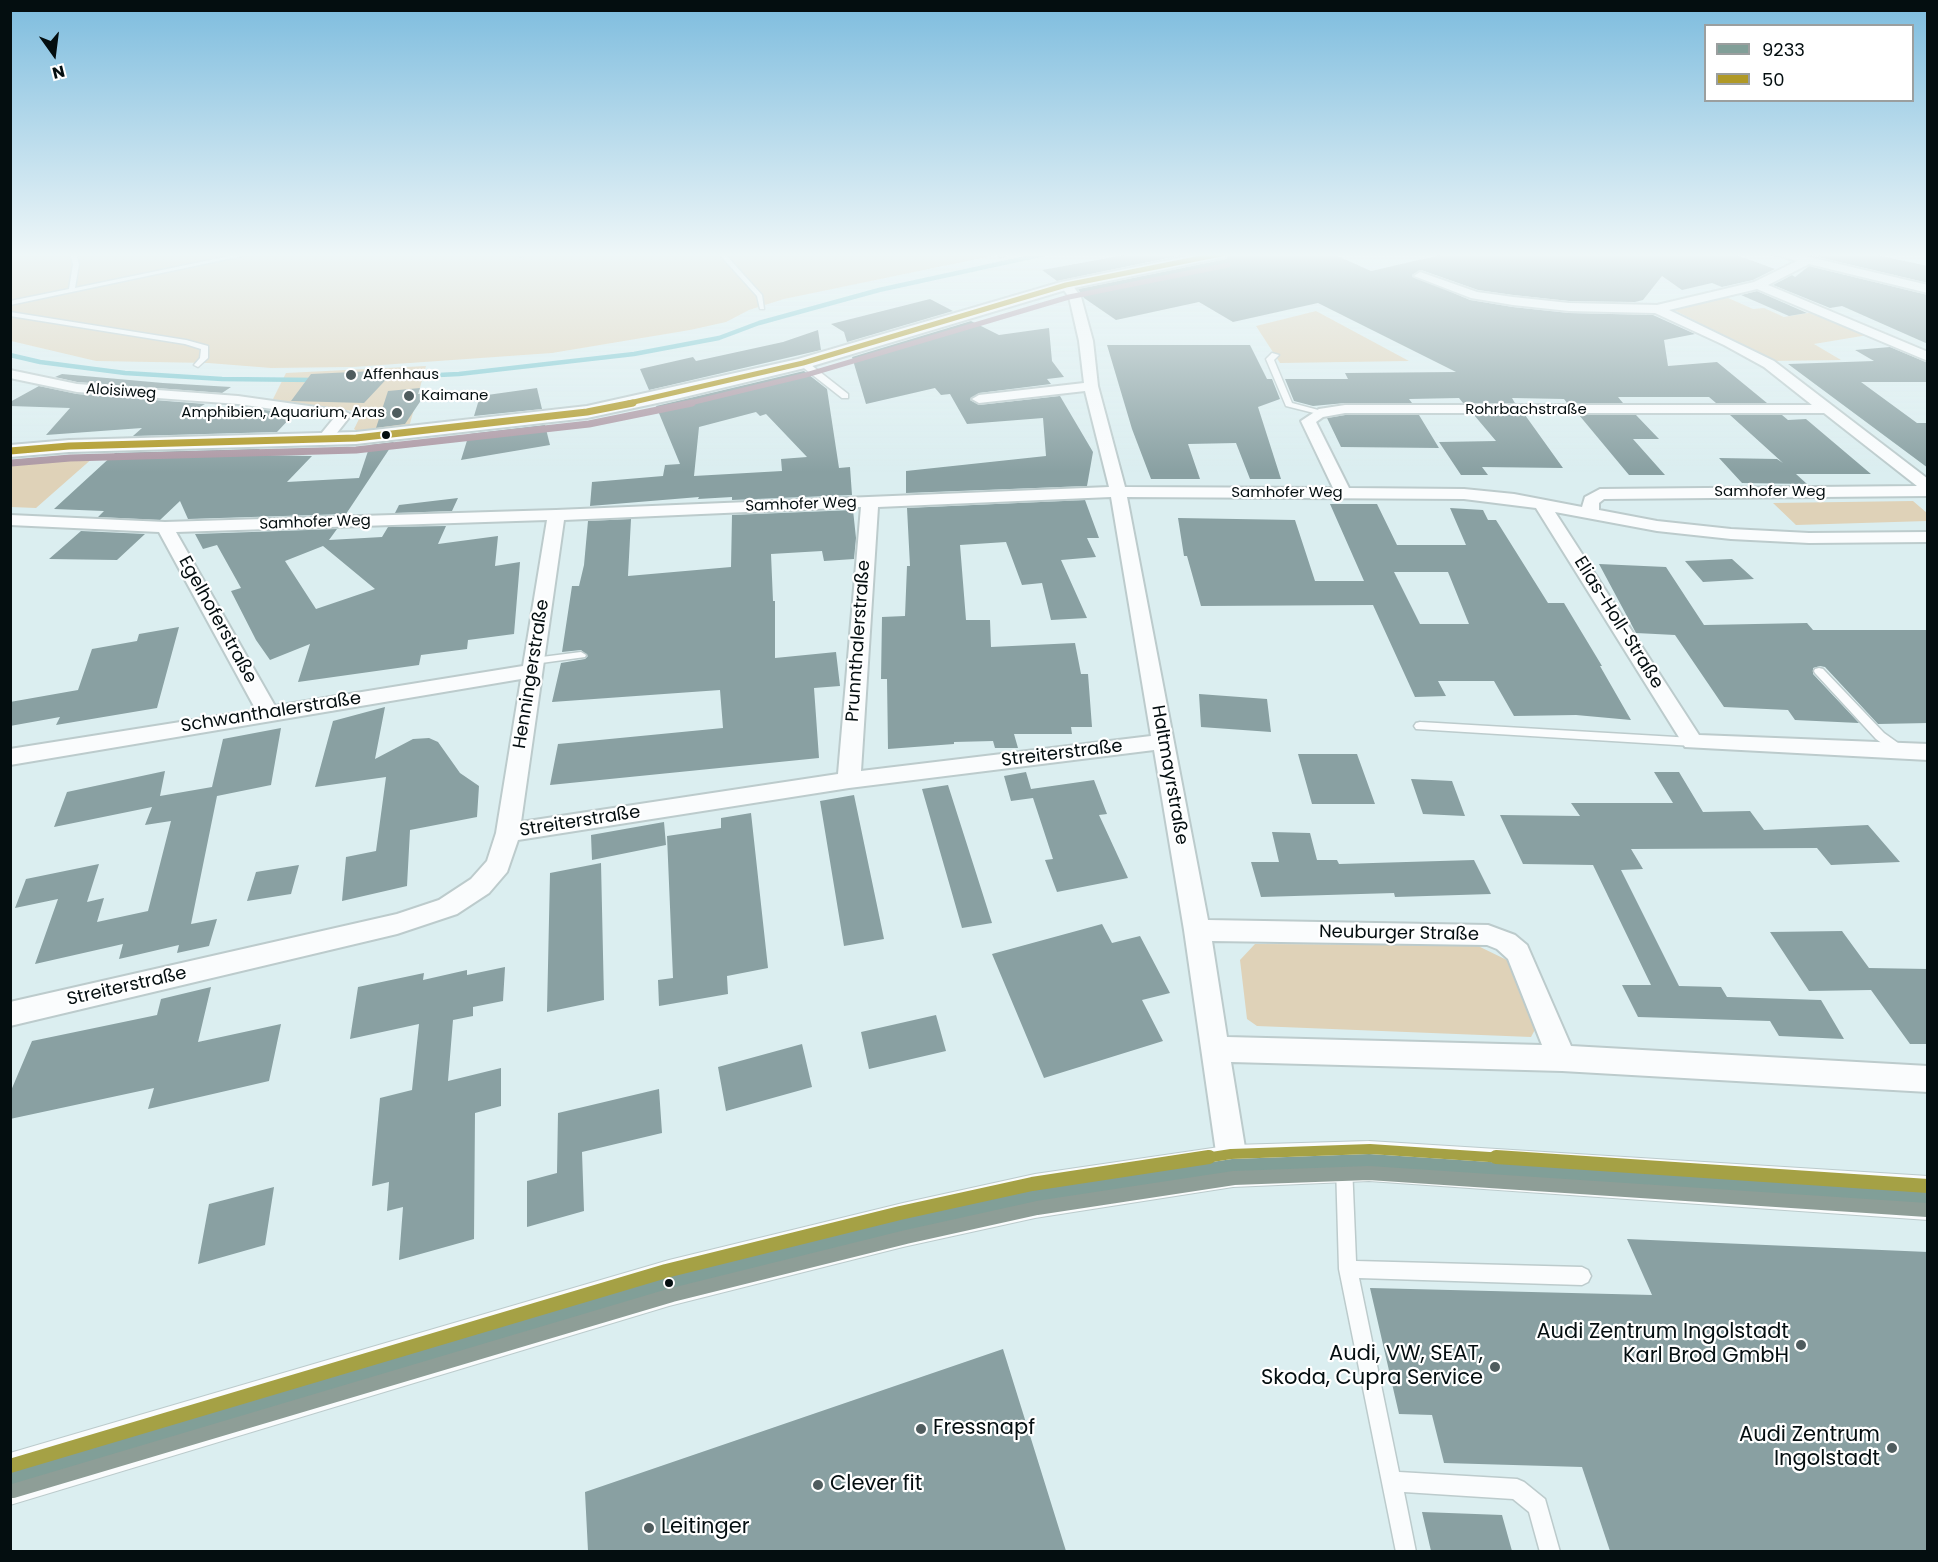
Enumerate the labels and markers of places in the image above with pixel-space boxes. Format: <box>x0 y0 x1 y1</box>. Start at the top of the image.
place label: Affenhaus <box>363 366 439 384</box>
marker: Affenhaus <box>344 368 358 382</box>
place label: Kaimane <box>421 387 488 405</box>
marker: Kaimane <box>402 389 416 403</box>
place label: Amphibien, Aquarium, Aras <box>181 404 385 422</box>
marker: Amphibien, Aquarium, Aras <box>390 406 404 420</box>
unlabelled marker <box>380 429 392 441</box>
unlabelled marker <box>663 1277 675 1289</box>
place label: Audi Zentrum Ingolstadt Karl Brod GmbH <box>1536 1320 1789 1370</box>
marker: Audi Zentrum Ingolstadt Karl Brod GmbH <box>1794 1338 1808 1352</box>
place label: Audi, VW, SEAT, Skoda, Cupra Service <box>1261 1342 1483 1392</box>
marker: Audi, VW, SEAT, Skoda, Cupra Service <box>1488 1360 1502 1374</box>
place label: Fressnapf <box>933 1416 1035 1442</box>
marker: Fressnapf <box>914 1422 928 1436</box>
place label: Audi Zentrum Ingolstadt <box>1739 1423 1880 1473</box>
marker: Audi Zentrum Ingolstadt <box>1885 1441 1899 1455</box>
place label: Clever fit <box>830 1472 922 1498</box>
marker: Clever fit <box>811 1478 825 1492</box>
place label: Leitinger <box>661 1515 750 1541</box>
marker: Leitinger <box>642 1521 656 1535</box>

